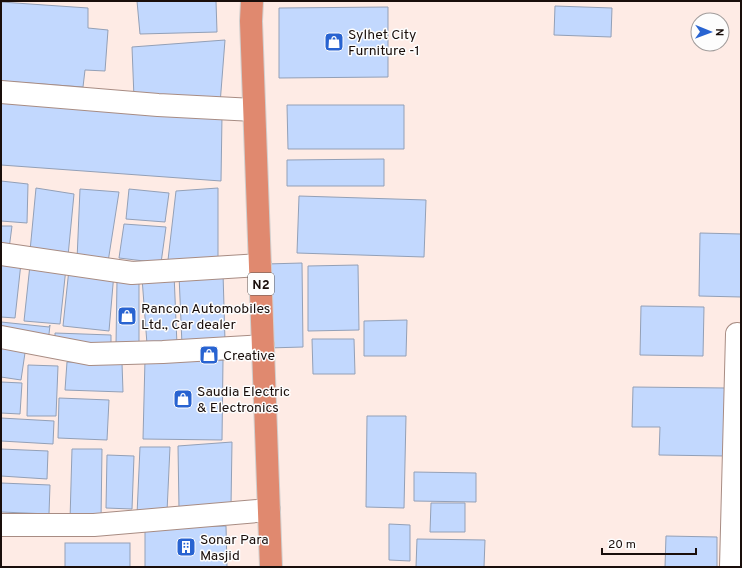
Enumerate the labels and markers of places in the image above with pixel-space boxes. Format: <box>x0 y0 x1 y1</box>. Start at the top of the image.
place label: Sylhet City Furniture -1 <box>348 27 420 60</box>
shop icon: Sylhet City Furniture -1 <box>323 31 345 53</box>
place label: Rancon Automobiles Ltd., Car dealer <box>141 301 270 334</box>
shop icon: Rancon Automobiles Ltd., Car dealer <box>116 305 138 327</box>
shop icon: Creative <box>198 344 220 366</box>
place label: Creative <box>223 348 275 365</box>
place label: Saudia Electric & Electronics <box>197 384 290 417</box>
shop icon: Saudia Electric & Electronics <box>172 388 194 410</box>
place label: Sonar Para Masjid <box>200 532 269 565</box>
building icon: Sonar Para Masjid <box>175 536 197 558</box>

